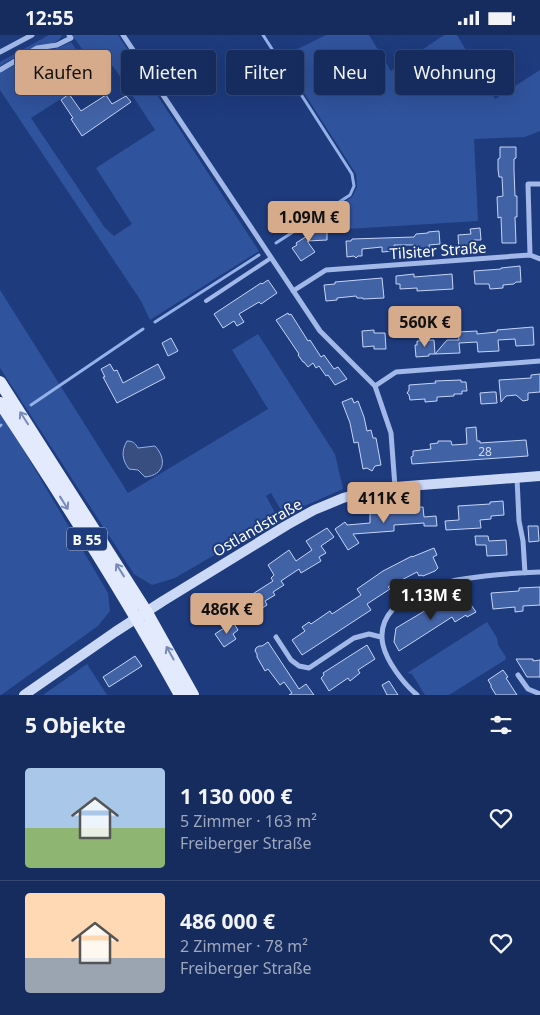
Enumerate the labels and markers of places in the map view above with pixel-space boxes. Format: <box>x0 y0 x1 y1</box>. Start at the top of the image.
pin: 1.09M € <box>263 201 355 243</box>
pin: 560K € <box>384 305 466 348</box>
pin: 411K € <box>343 481 425 524</box>
pin: 1.13M € <box>385 579 477 621</box>
pin: 486K € <box>186 593 268 635</box>

